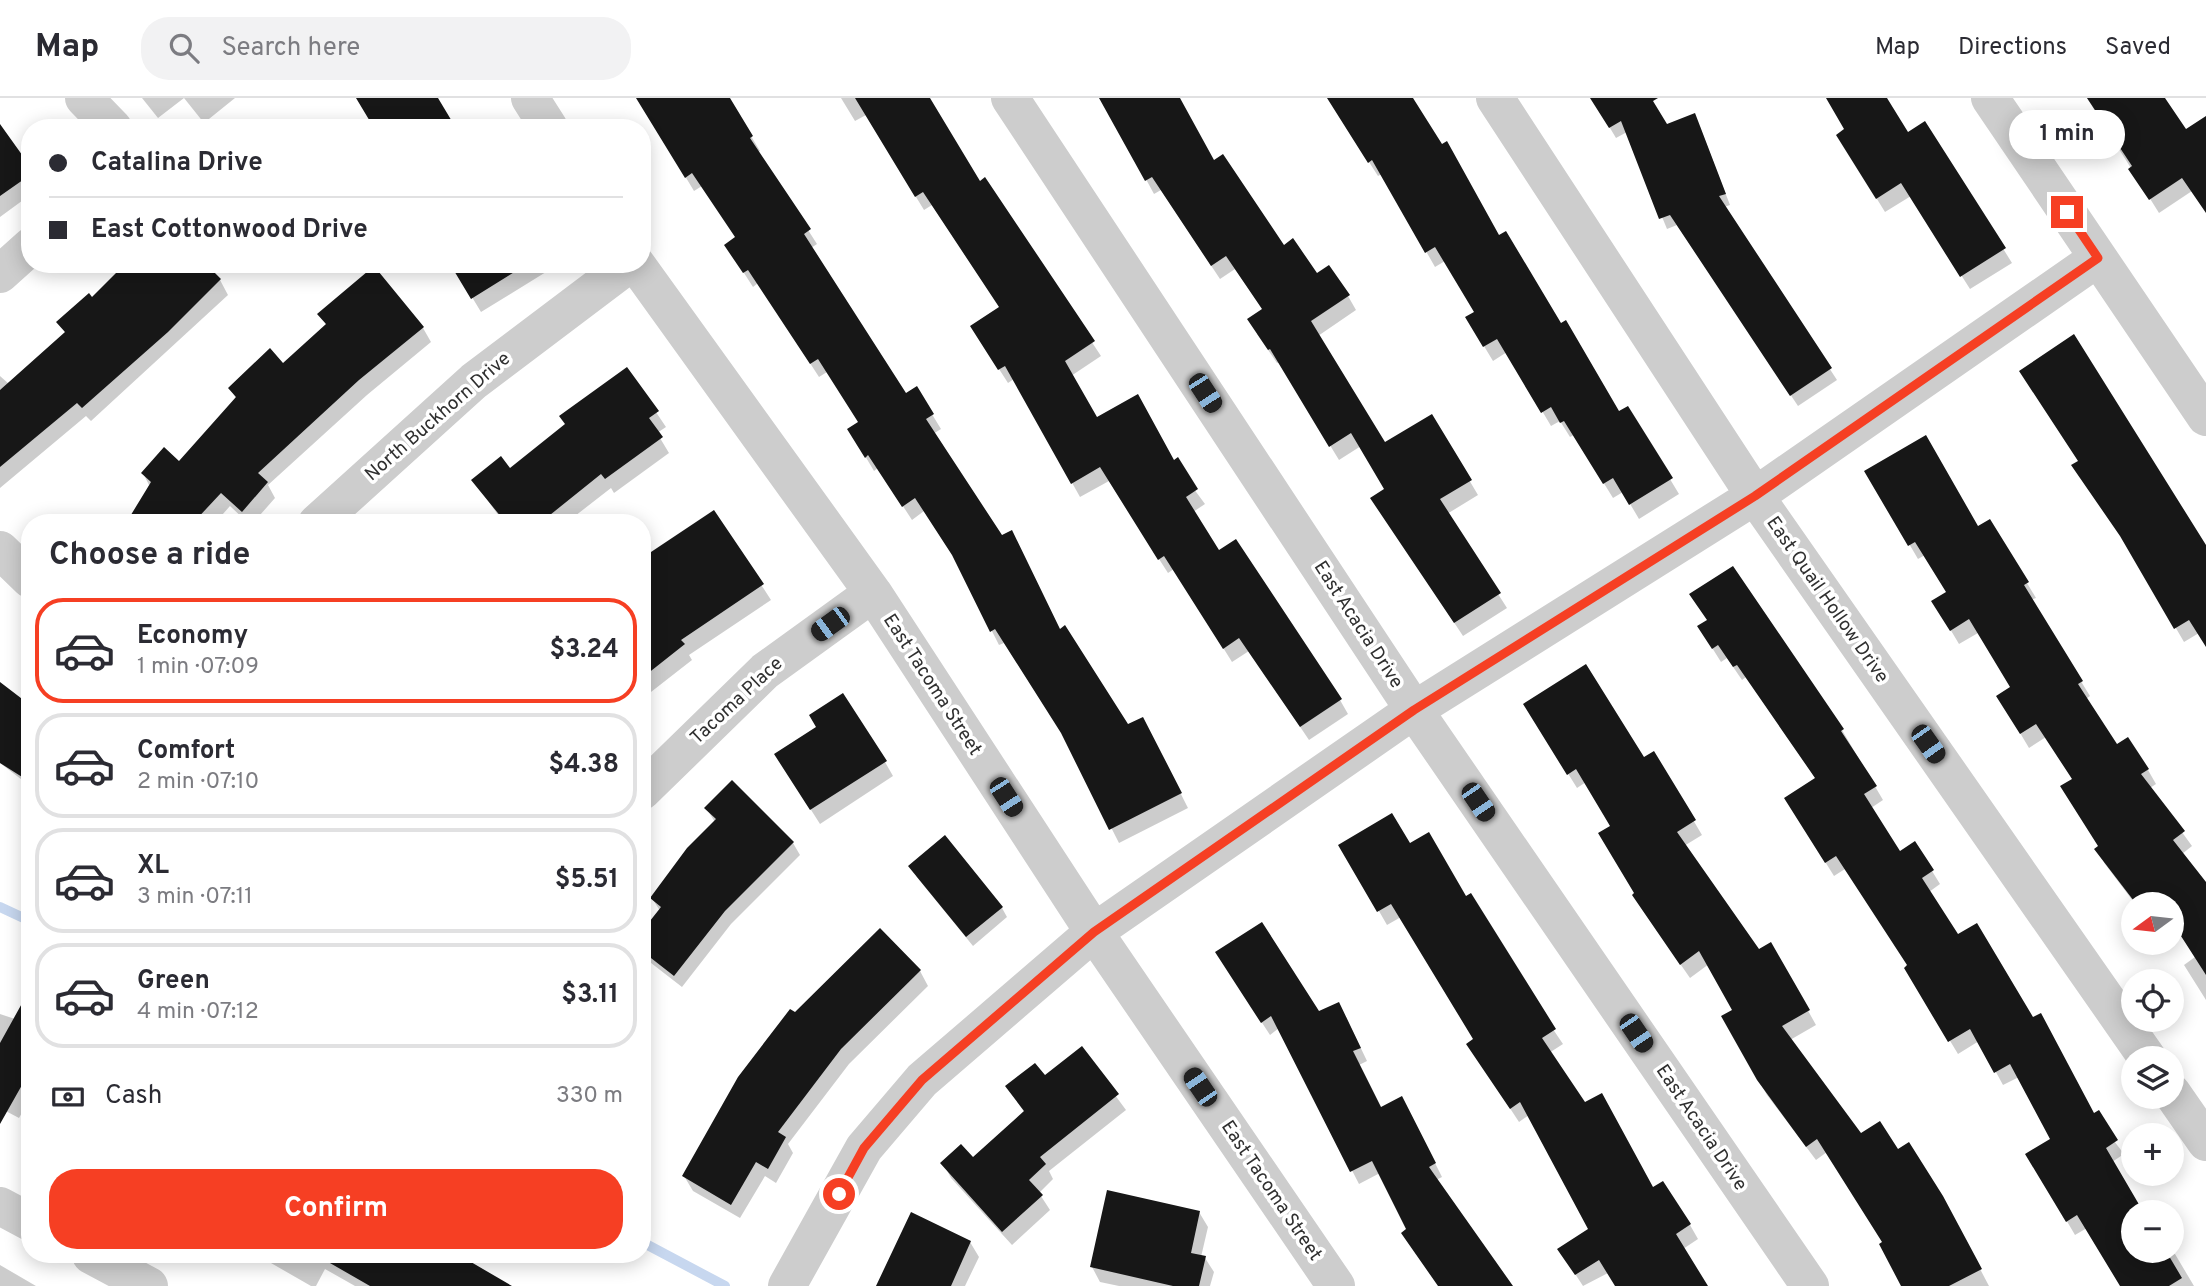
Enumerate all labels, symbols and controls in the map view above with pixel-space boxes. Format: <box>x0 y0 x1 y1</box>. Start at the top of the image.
search box <box>141 17 631 80</box>
text: Map <box>35 27 99 69</box>
icon: search <box>165 29 203 67</box>
text: Search here <box>221 32 360 65</box>
text: Map <box>1875 33 1920 63</box>
text: Directions <box>1958 33 2067 63</box>
text: Saved <box>2105 33 2171 63</box>
callout: 1 min <box>2009 110 2125 159</box>
text: 1 min <box>2039 120 2095 149</box>
text: Catalina Drive <box>91 147 263 180</box>
route end <box>2051 196 2083 228</box>
text: East Cottonwood Drive <box>91 214 368 247</box>
street label: North Buckhorn Drive <box>360 347 516 487</box>
car <box>1185 370 1226 416</box>
street label: East Quail Hollow Drive <box>1760 512 1894 688</box>
text: Choose a ride <box>49 536 250 576</box>
street label: East Acacia Drive <box>1308 557 1408 693</box>
car <box>807 603 854 645</box>
street label: East Tacoma Street <box>877 610 987 760</box>
icon: car <box>53 619 116 682</box>
text: Economy <box>137 620 248 653</box>
text: $3.24 <box>549 634 619 667</box>
street label: Tacoma Place <box>686 652 788 750</box>
text: 1 min · 07:09 <box>137 653 259 682</box>
car <box>1908 721 1949 767</box>
icon: car <box>53 734 116 797</box>
text: Comfort <box>137 735 235 768</box>
text: $4.38 <box>548 749 619 782</box>
text: 2 min · 07:10 <box>137 768 259 797</box>
car <box>986 774 1027 820</box>
car <box>1458 779 1499 825</box>
icon: car <box>53 849 116 912</box>
text: XL <box>137 850 169 883</box>
text: $5.51 <box>555 864 619 897</box>
text: 3 min · 07:11 <box>137 883 253 912</box>
north arrow <box>2121 892 2184 956</box>
map controls <box>2121 892 2184 1263</box>
icon: car <box>53 964 116 1027</box>
text: Green <box>137 965 210 998</box>
button: locate <box>2121 969 2184 1032</box>
text: $3.11 <box>561 979 619 1012</box>
text: 4 min · 07:12 <box>137 998 259 1027</box>
car <box>1616 1010 1657 1056</box>
button: layers <box>2121 1046 2184 1109</box>
street label: East Acacia Drive <box>1650 1060 1752 1196</box>
car <box>1180 1064 1221 1110</box>
icon: cash <box>49 1078 87 1116</box>
text: Cash <box>105 1080 162 1113</box>
text: 330 m <box>556 1082 623 1111</box>
street label: East Tacoma Street <box>1215 1116 1327 1266</box>
button: + <box>2121 1123 2184 1186</box>
button: Confirm <box>49 1169 623 1249</box>
route start <box>823 1178 855 1210</box>
button: − <box>2121 1200 2184 1263</box>

